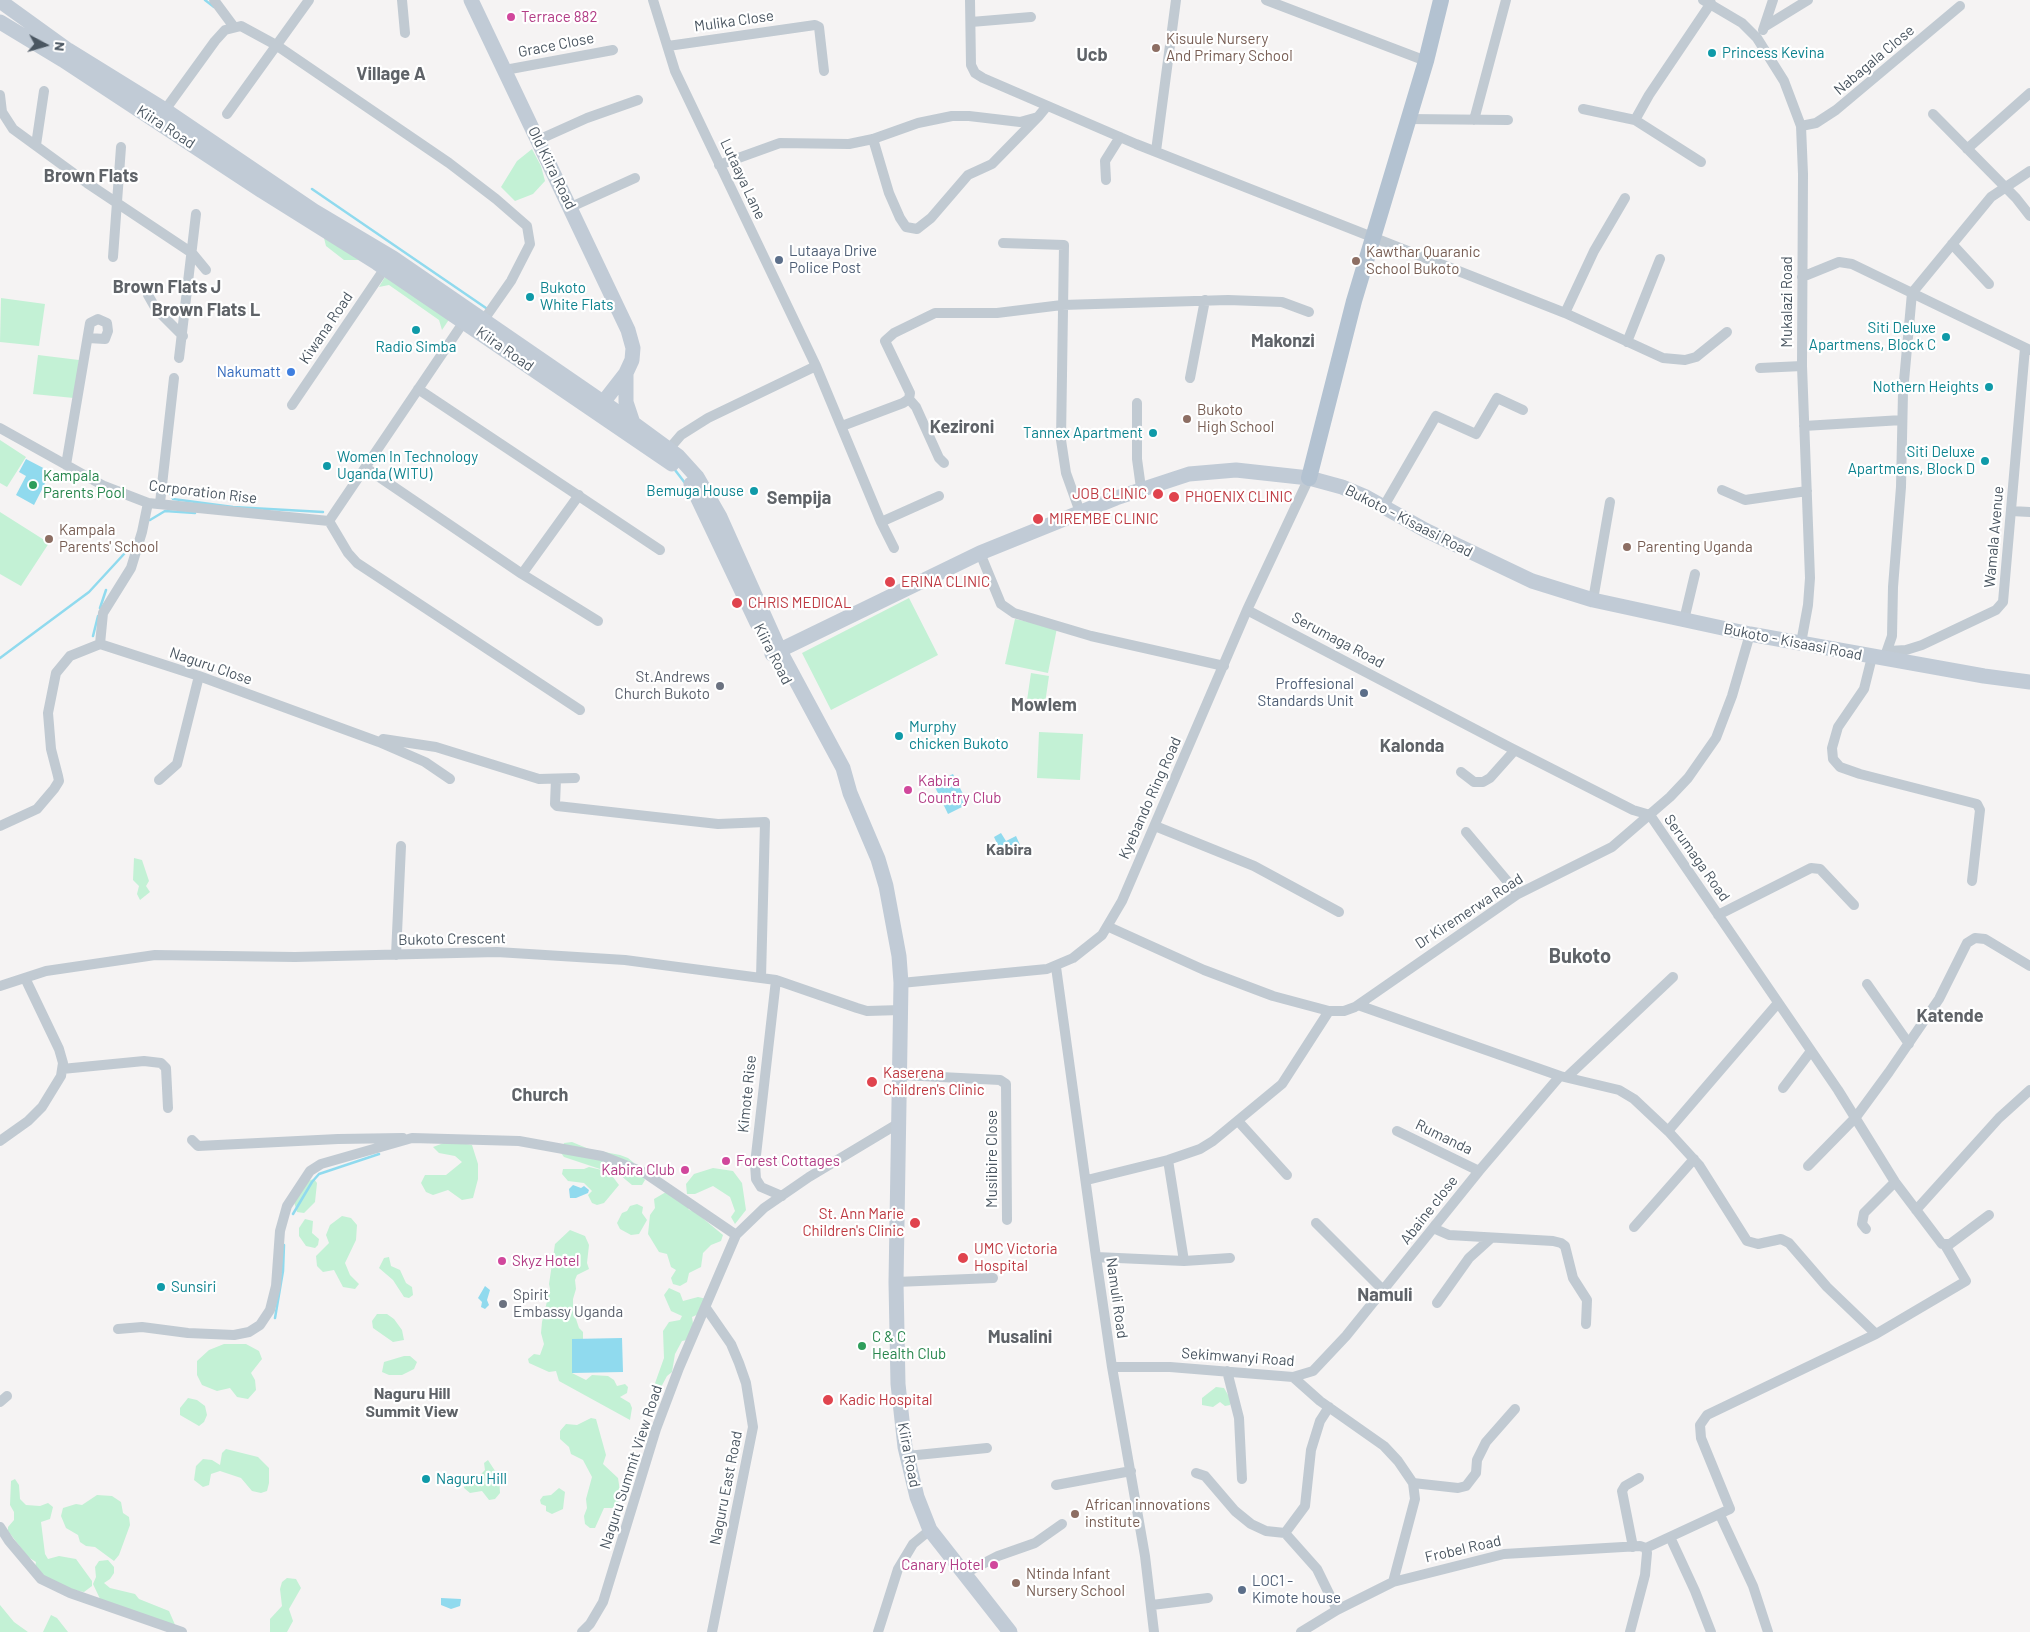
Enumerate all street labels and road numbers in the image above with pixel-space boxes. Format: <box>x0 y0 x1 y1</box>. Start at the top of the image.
street label: Mulika Close <box>693 7 775 35</box>
street label: Nabagala Close <box>1830 21 1918 99</box>
street label: Grace Close <box>516 29 596 61</box>
street label: Kiira Road <box>133 101 199 153</box>
street label: Old Kiira Road <box>524 124 580 212</box>
street label: Lutaaya Lane <box>716 136 770 222</box>
street label: Mukalazi Road <box>1778 256 1796 348</box>
street label: Kiwana Road <box>295 288 357 368</box>
street label: Kiira Road <box>473 323 537 375</box>
street label: Corporation Rise <box>148 476 258 508</box>
street label: Bukoto - Kisaasi Road <box>1342 481 1476 561</box>
street label: Wamala Avenue <box>1981 485 2007 589</box>
street label: Serumaga Road <box>1289 608 1387 672</box>
street label: Kiira Road <box>750 620 796 688</box>
street label: Bukoto - Kisaasi Road <box>1722 620 1864 664</box>
street label: Naguru Close <box>167 643 255 689</box>
street label: Kyebando Ring Road <box>1115 734 1185 862</box>
street label: Serumaga Road <box>1660 811 1734 905</box>
street label: Dr Kiremerwa Road <box>1412 869 1526 953</box>
street label: Bukoto Crescent <box>398 929 506 949</box>
street label: Kimote Rise <box>734 1054 760 1134</box>
street label: Musiibire Close <box>983 1110 1001 1208</box>
street label: Rumanda <box>1413 1116 1475 1158</box>
street label: Abaine close <box>1397 1172 1461 1248</box>
street label: Namuli Road <box>1102 1256 1132 1340</box>
street label: Sekimwanyi Road <box>1181 1344 1295 1370</box>
street label: Naguru Summit View Road <box>596 1383 666 1551</box>
street label: Kiira Road <box>894 1421 924 1489</box>
street label: Naguru East Road <box>706 1429 746 1547</box>
street label: Frobel Road <box>1423 1532 1503 1566</box>

